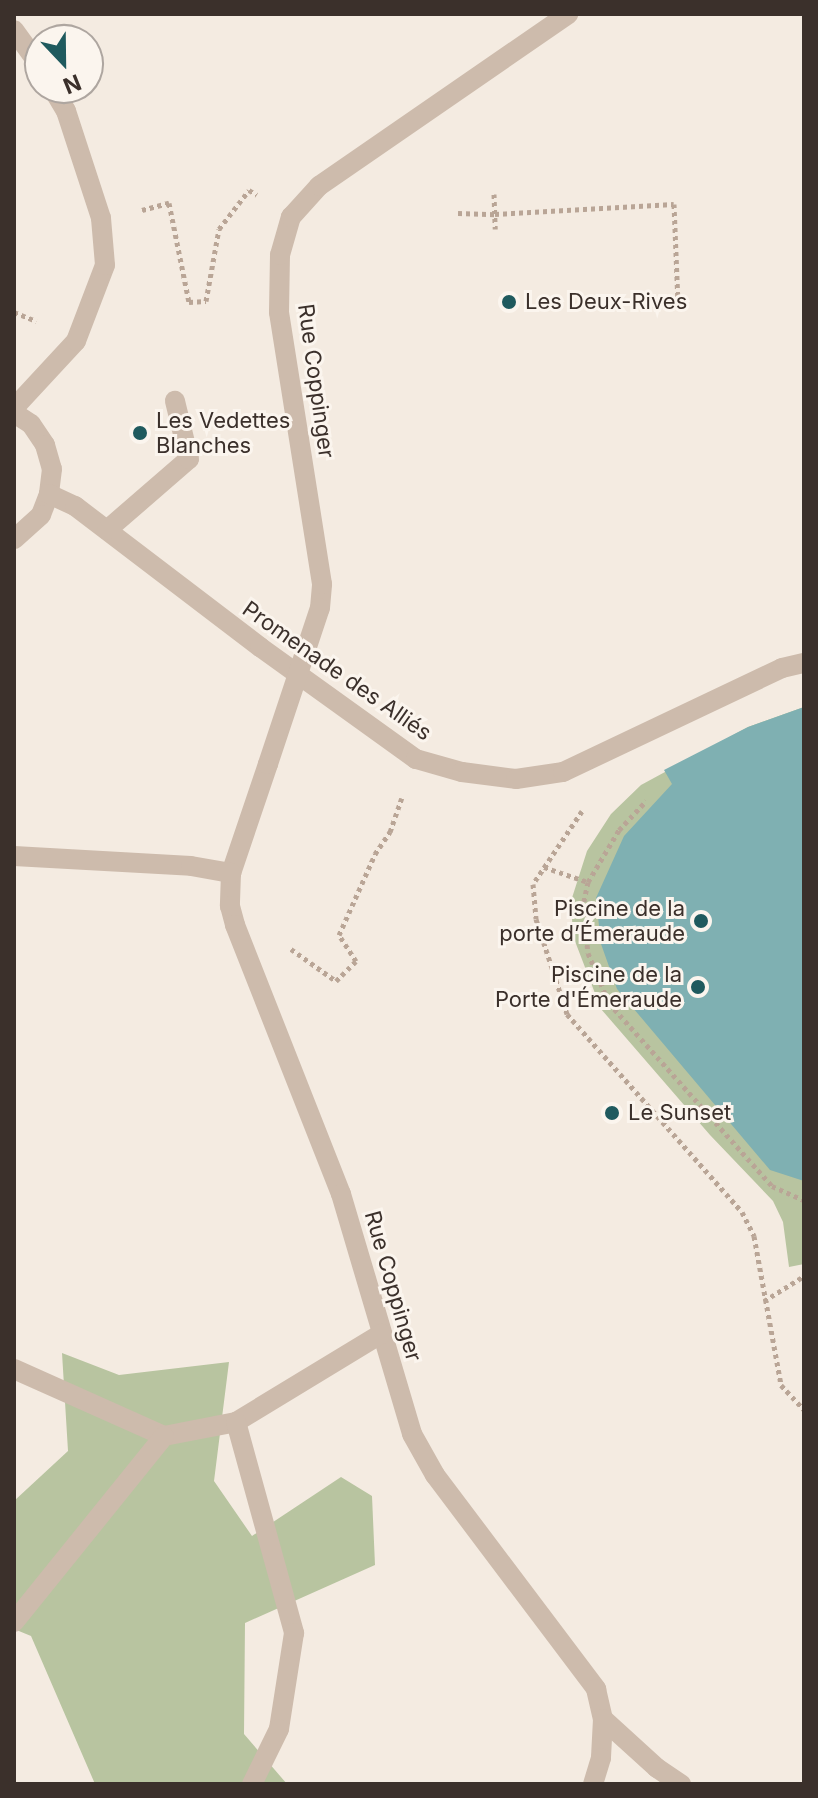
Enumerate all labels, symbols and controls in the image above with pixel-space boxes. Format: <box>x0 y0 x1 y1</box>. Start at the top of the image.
north arrow <box>24 24 104 104</box>
text: N <box>60 69 85 100</box>
place label: Les Deux-Rives <box>525 289 687 315</box>
marker: Les Deux-Rives <box>500 293 518 311</box>
street label: Rue Coppinger <box>292 302 340 460</box>
place label: Les Vedettes Blanches <box>156 407 290 458</box>
marker: Les Vedettes Blanches <box>131 424 149 442</box>
street label: Promenade des Alliés <box>237 596 437 746</box>
place label: Piscine de la porte d’Émeraude <box>499 895 685 946</box>
marker: Piscine de la porte d’Émeraude <box>692 912 710 930</box>
place label: Piscine de la Porte d'Émeraude <box>495 961 682 1012</box>
marker: Piscine de la Porte d'Émeraude <box>689 978 707 996</box>
place label: Le Sunset <box>628 1100 731 1126</box>
marker: Le Sunset <box>603 1104 621 1122</box>
street label: Rue Coppinger <box>359 1208 427 1364</box>

